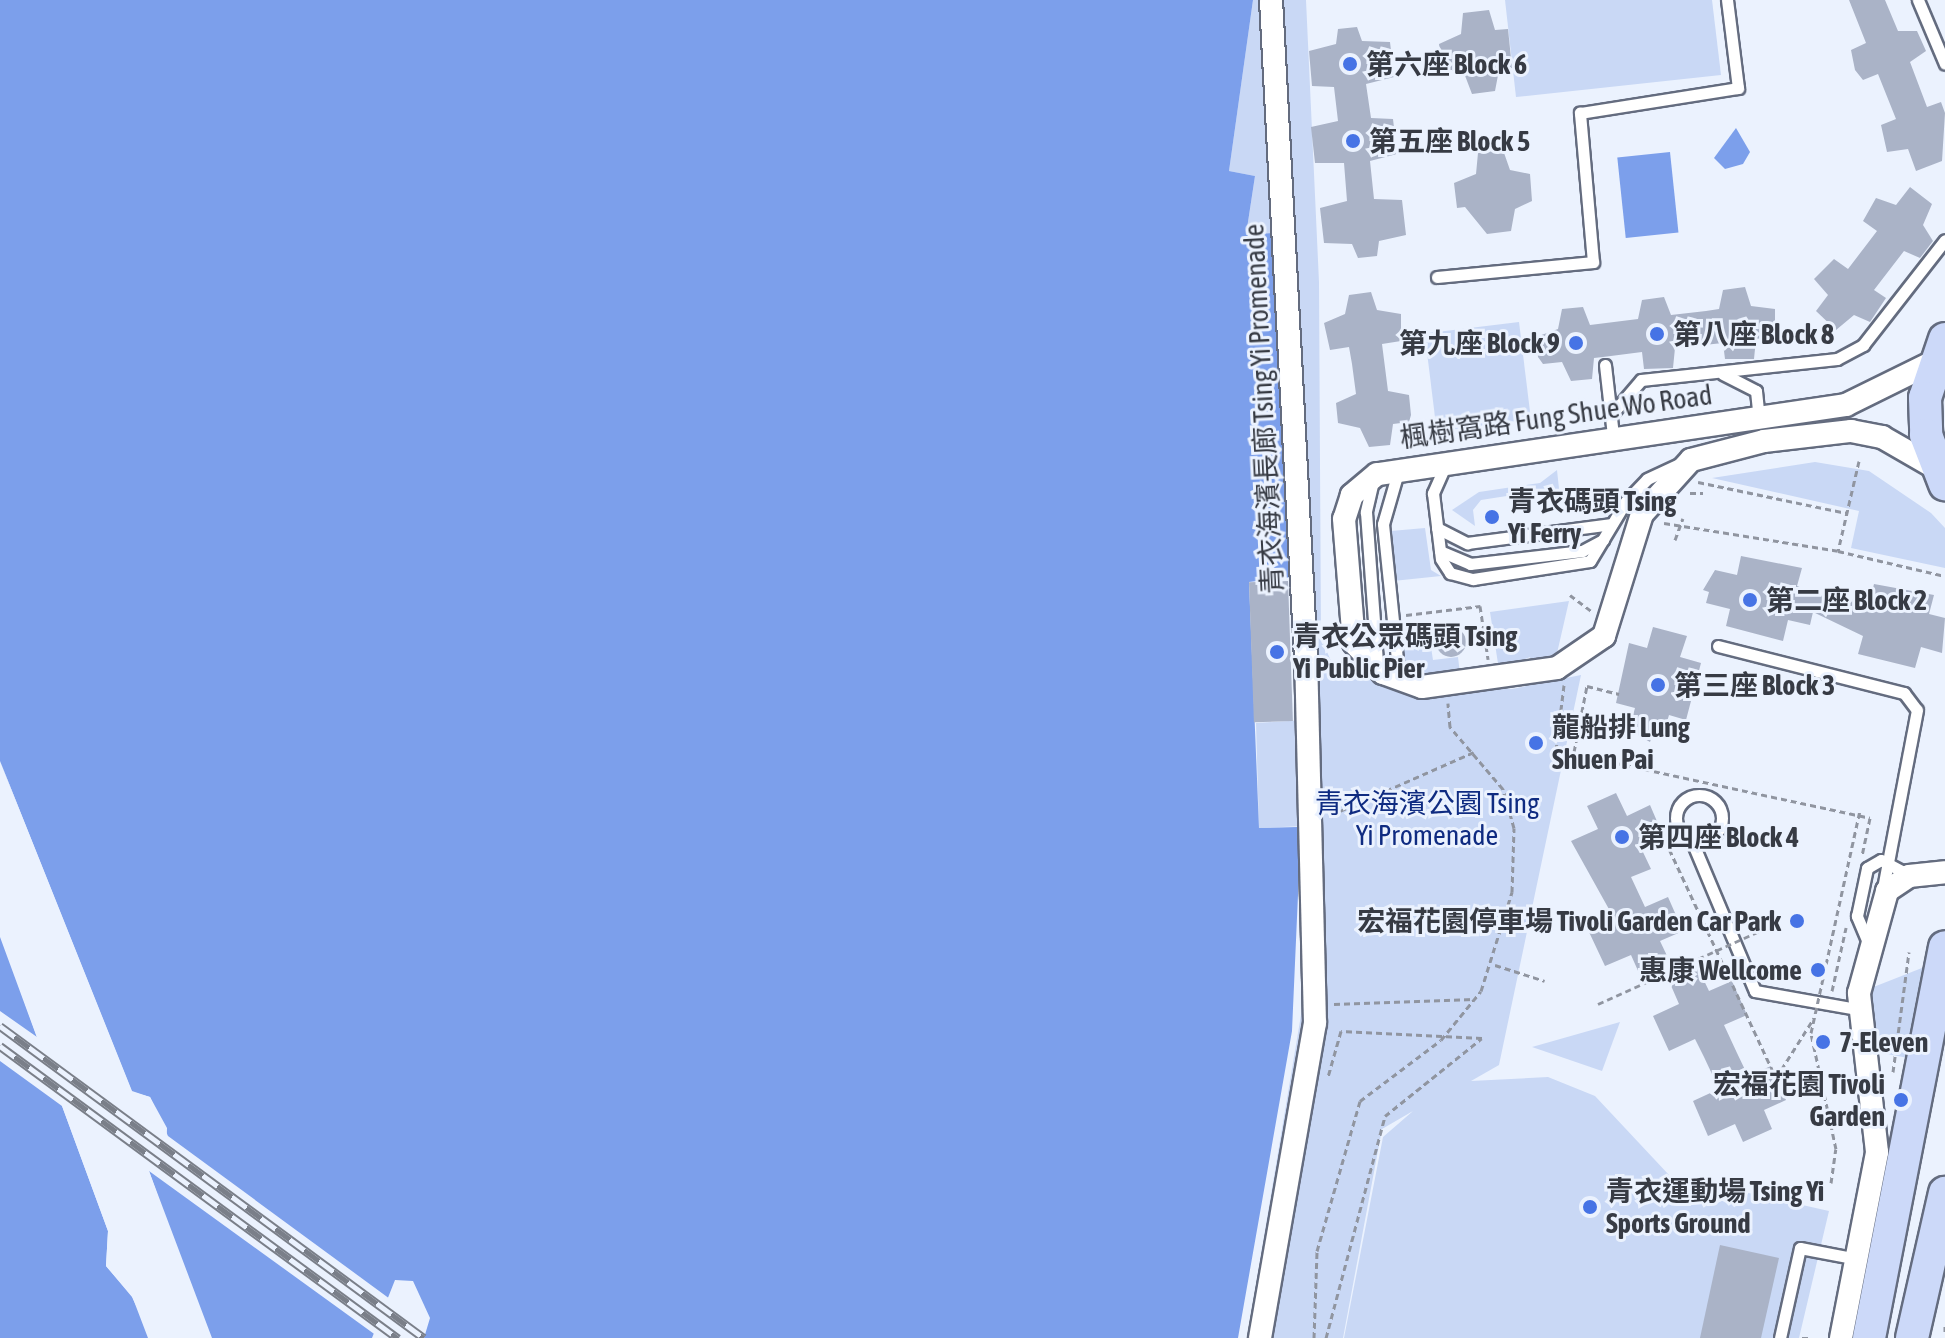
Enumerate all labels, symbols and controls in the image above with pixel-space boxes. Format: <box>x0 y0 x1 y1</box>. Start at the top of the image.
place label: 第六座 Block 6 <box>1366 47 1527 81</box>
marker: 第六座 Block 6 <box>1341 55 1359 73</box>
place label: 第五座 Block 5 <box>1369 124 1530 158</box>
marker: 第五座 Block 5 <box>1344 132 1362 150</box>
street label: 青衣海濱長廊 Tsing Yi Promenade <box>1237 223 1289 595</box>
place label: 第八座 Block 8 <box>1673 317 1834 351</box>
marker: 第八座 Block 8 <box>1648 325 1666 343</box>
place label: 第九座 Block 9 <box>1399 326 1560 360</box>
marker: 第九座 Block 9 <box>1567 334 1585 352</box>
street label: 楓樹窩路 Fung Shue Wo Road <box>1398 377 1714 455</box>
place label: 青衣碼頭 Tsing Yi Ferry <box>1508 484 1676 550</box>
marker: 青衣碼頭 Tsing Yi Ferry <box>1483 508 1501 526</box>
place label: 第二座 Block 2 <box>1766 583 1927 617</box>
marker: 第二座 Block 2 <box>1741 591 1759 609</box>
place label: 青衣公眾碼頭 Tsing Yi Public Pier <box>1293 619 1517 685</box>
marker: 青衣公眾碼頭 Tsing Yi Public Pier <box>1268 643 1286 661</box>
place label: 第三座 Block 3 <box>1674 668 1835 702</box>
marker: 第三座 Block 3 <box>1649 676 1667 694</box>
place label: 龍船排 Lung Shuen Pai <box>1552 710 1690 776</box>
marker: 龍船排 Lung Shuen Pai <box>1527 734 1545 752</box>
park label: 青衣海濱公園 Tsing Yi Promenade <box>1315 786 1539 852</box>
place label: 第四座 Block 4 <box>1638 820 1799 854</box>
marker: 第四座 Block 4 <box>1613 828 1631 846</box>
place label: 宏福花園停車場 Tivoli Garden Car Park <box>1357 904 1781 938</box>
marker: 宏福花園停車場 Tivoli Garden Car Park <box>1788 912 1806 930</box>
place label: 惠康 Wellcome <box>1639 953 1802 987</box>
marker: 惠康 Wellcome <box>1809 961 1827 979</box>
place label: 7-Eleven <box>1839 1025 1928 1059</box>
marker: 7-Eleven <box>1814 1033 1832 1051</box>
place label: 宏福花園 Tivoli Garden <box>1713 1067 1885 1133</box>
marker: 宏福花園 Tivoli Garden <box>1892 1091 1910 1109</box>
place label: 青衣運動場 Tsing Yi Sports Ground <box>1606 1174 1824 1240</box>
marker: 青衣運動場 Tsing Yi Sports Ground <box>1581 1198 1599 1216</box>

